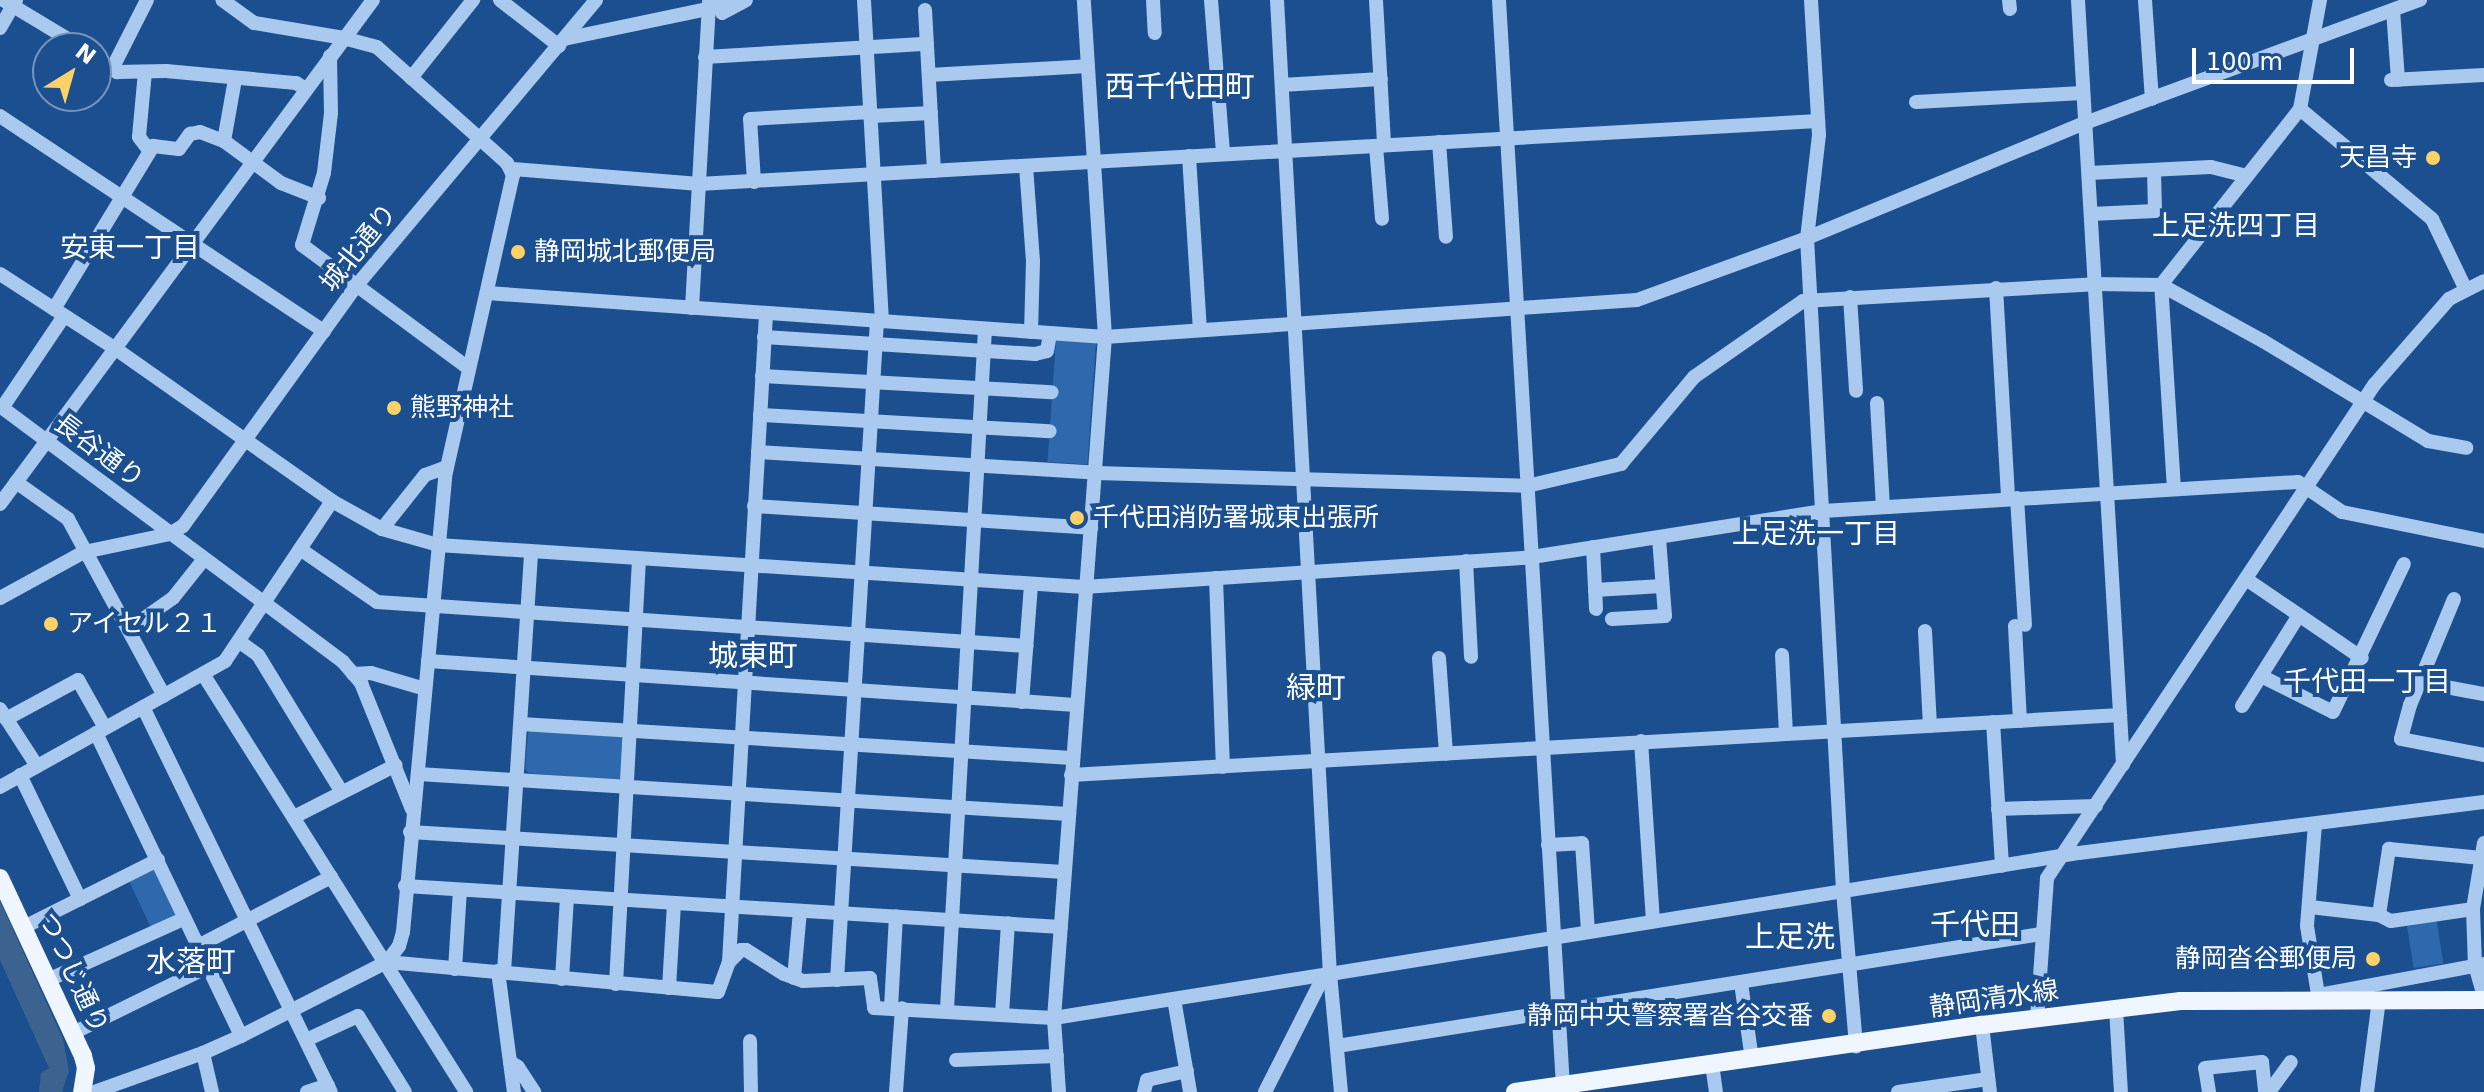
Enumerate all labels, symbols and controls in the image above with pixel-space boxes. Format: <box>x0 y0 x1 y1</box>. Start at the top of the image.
north arrow <box>32 32 112 112</box>
scale bar <box>2196 32 2358 82</box>
text: N <box>71 38 100 70</box>
text: 100 m <box>2206 48 2283 76</box>
district label: 西千代田町 <box>1105 69 1255 105</box>
place label: 天昌寺 <box>2339 142 2417 174</box>
marker: 天昌寺 <box>2424 149 2442 167</box>
street label: 城北通り <box>314 198 404 298</box>
district label: 上足洗四丁目 <box>2152 209 2320 243</box>
district label: 安東一丁目 <box>60 231 200 265</box>
place label: 静岡城北郵便局 <box>534 236 716 268</box>
marker: 静岡城北郵便局 <box>509 243 527 261</box>
place label: 熊野神社 <box>410 392 514 424</box>
marker: 熊野神社 <box>385 399 403 417</box>
street label: 長谷通り <box>48 407 150 495</box>
place label: 千代田消防署城東出張所 <box>1093 502 1379 534</box>
marker: 千代田消防署城東出張所 <box>1068 509 1086 527</box>
district label: 上足洗一丁目 <box>1732 517 1900 551</box>
place label: アイセル２１ <box>67 608 223 640</box>
marker: アイセル２１ <box>42 615 60 633</box>
district label: 城東町 <box>708 638 798 674</box>
district label: 千代田一丁目 <box>2283 665 2451 699</box>
district label: 緑町 <box>1286 670 1346 706</box>
street label: つつじ通り <box>31 907 115 1039</box>
district label: 千代田 <box>1930 907 2020 943</box>
district label: 上足洗 <box>1745 919 1835 955</box>
place label: 静岡沓谷郵便局 <box>2175 943 2357 975</box>
district label: 水落町 <box>146 944 236 980</box>
marker: 静岡沓谷郵便局 <box>2364 950 2382 968</box>
street label: 静岡清水線 <box>1927 975 2061 1023</box>
place label: 静岡中央警察署沓谷交番 <box>1527 1000 1813 1032</box>
marker: 静岡中央警察署沓谷交番 <box>1820 1007 1838 1025</box>

